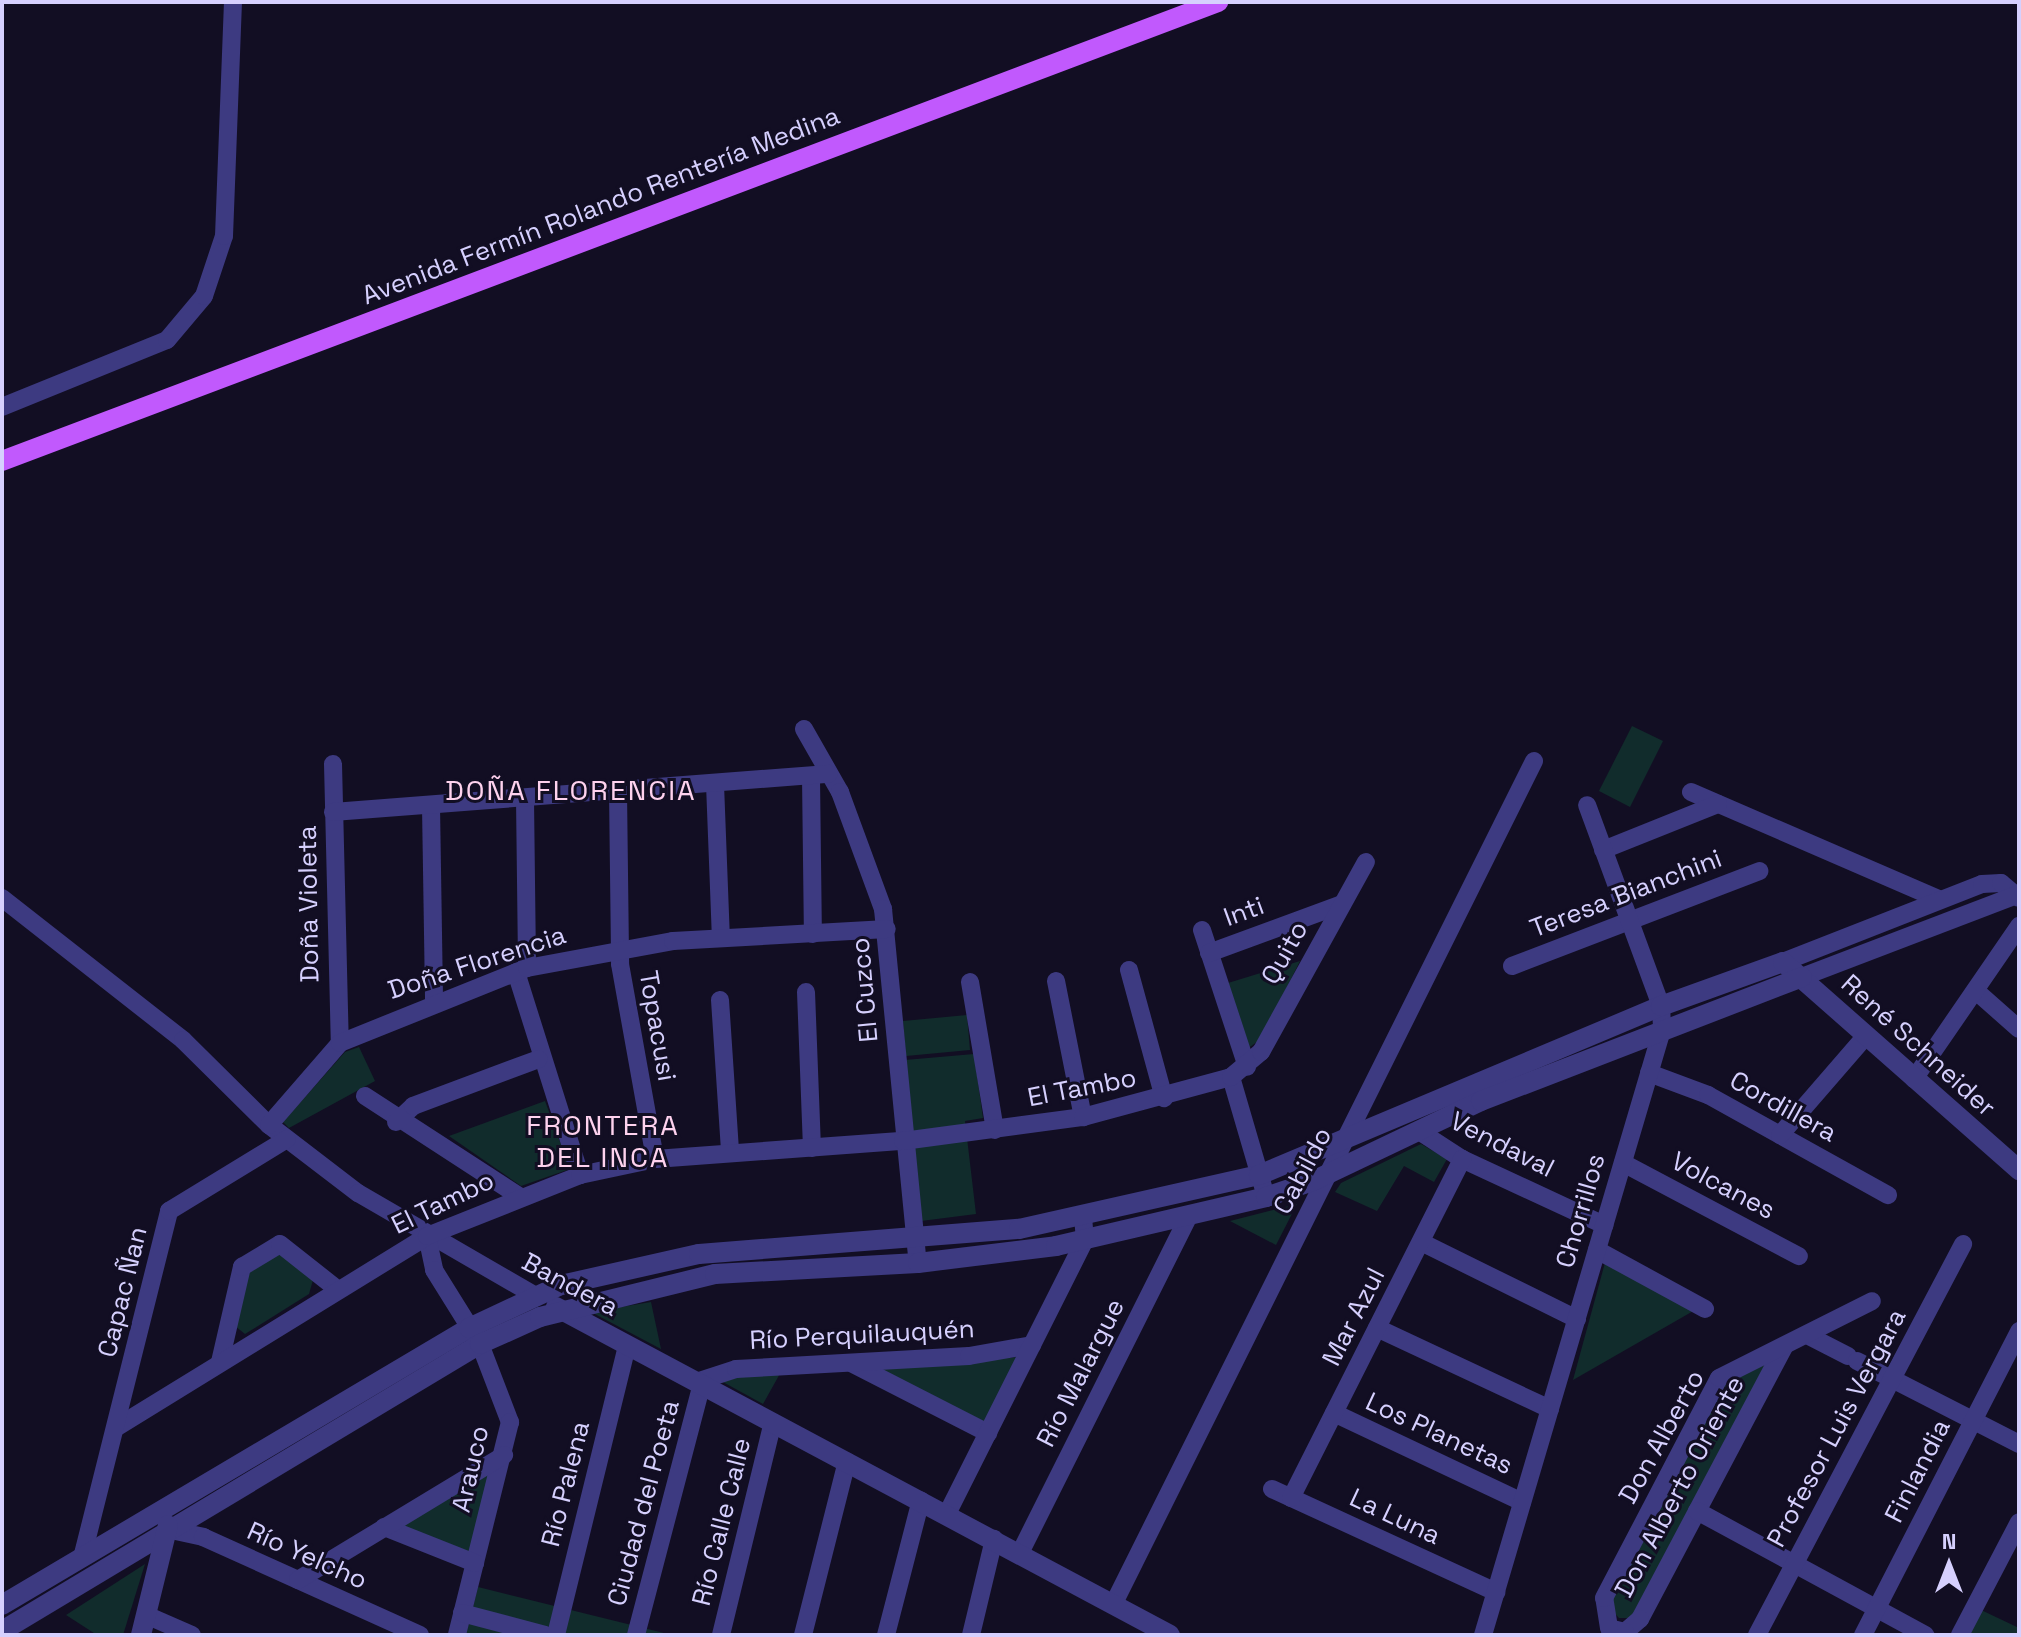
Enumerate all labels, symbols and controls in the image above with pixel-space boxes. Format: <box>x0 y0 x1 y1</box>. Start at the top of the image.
street label: Avenida Fermín Rolando Rentería Medina <box>358 100 844 312</box>
district label: DOÑA FLORENCIA <box>445 773 697 807</box>
street label: Doña Violeta <box>292 825 326 983</box>
street label: Teresa Bianchini <box>1526 843 1726 945</box>
street label: Inti <box>1220 890 1268 934</box>
street label: Quito <box>1255 916 1315 990</box>
street label: Doña Florencia <box>384 920 570 1006</box>
street label: El Cuzco <box>845 936 885 1044</box>
street label: Topacusi <box>632 968 682 1084</box>
street label: René Schneider <box>1834 969 2002 1123</box>
street label: El Tambo <box>1025 1062 1139 1114</box>
street label: Cordillera <box>1724 1065 1842 1149</box>
street label: Vendaval <box>1445 1106 1559 1184</box>
district label: FRONTERA DEL INCA <box>526 1108 680 1174</box>
street label: Cabildo <box>1267 1122 1339 1220</box>
street label: Volcanes <box>1666 1146 1780 1226</box>
street label: Chorrillos <box>1550 1150 1612 1272</box>
street label: El Tambo <box>386 1165 500 1241</box>
street label: Capac Ñan <box>92 1224 154 1360</box>
street label: Bandera <box>517 1247 623 1323</box>
street label: Mar Azul <box>1316 1263 1392 1371</box>
street label: Río Malargue <box>1030 1294 1132 1452</box>
street label: Profesor Luis Vergara <box>1761 1303 1913 1553</box>
street label: Río Perquilauquén <box>749 1314 975 1356</box>
street label: Don Alberto <box>1612 1365 1712 1509</box>
street label: Don Alberto Oriente <box>1608 1371 1752 1603</box>
street label: Los Planetas <box>1360 1386 1518 1482</box>
street label: Ciudad del Poeta <box>602 1397 686 1609</box>
street label: Finlandia <box>1879 1414 1957 1528</box>
street label: Río Palena <box>535 1418 597 1550</box>
street label: Arauco <box>446 1423 496 1515</box>
street label: Río Calle Calle <box>686 1435 758 1609</box>
street label: La Luna <box>1345 1482 1445 1552</box>
street label: Río Yelcho <box>242 1516 372 1596</box>
north arrow <box>1909 1525 1989 1605</box>
text: N <box>1942 1527 1956 1555</box>

